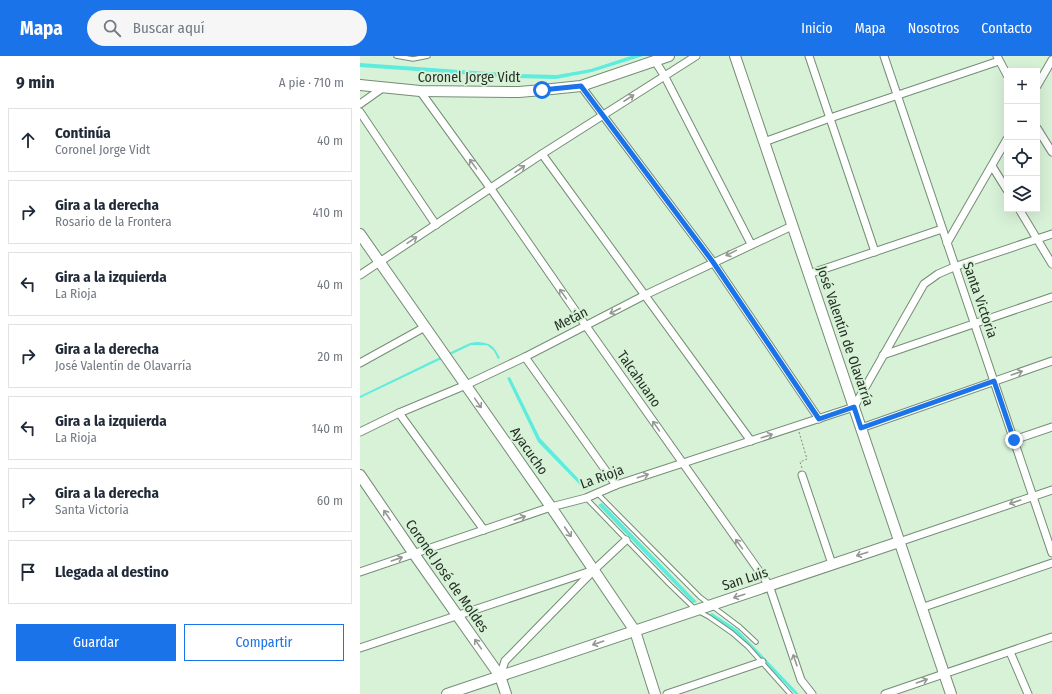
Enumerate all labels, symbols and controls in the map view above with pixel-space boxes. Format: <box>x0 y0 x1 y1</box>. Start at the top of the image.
search box <box>87 10 367 46</box>
text: Mapa <box>20 17 63 40</box>
icon: search <box>101 17 123 39</box>
text: Buscar aquí <box>133 19 205 37</box>
text: Inicio <box>801 20 833 37</box>
text: Mapa <box>855 20 886 37</box>
text: Nosotros <box>908 20 959 37</box>
text: Contacto <box>981 20 1032 37</box>
map controls <box>1004 68 1040 212</box>
button: + <box>1004 68 1040 104</box>
street label: Coronel Jorge Vidt <box>418 69 521 86</box>
text: 9 min <box>16 72 55 93</box>
text: A pie · 710 m <box>279 75 344 90</box>
route start <box>533 81 551 99</box>
one-way arrow <box>623 93 635 101</box>
button: − <box>1004 104 1040 140</box>
text: Continúa <box>55 124 111 142</box>
icon: ahead <box>17 129 39 151</box>
text: 40 m <box>317 133 343 148</box>
button: locate <box>1004 140 1040 176</box>
text: Coronel Jorge Vidt <box>55 142 150 157</box>
one-way arrow <box>469 159 477 170</box>
one-way arrow <box>515 165 526 173</box>
button: layers <box>1004 176 1040 212</box>
text: Gira a la derecha <box>55 196 159 214</box>
icon: right <box>17 201 39 223</box>
text: 410 m <box>313 205 343 220</box>
text: Rosario de la Frontera <box>55 214 172 229</box>
one-way arrow <box>406 236 418 244</box>
one-way arrow <box>725 250 737 257</box>
street label: Santa Victoria <box>959 260 1001 340</box>
street label: José Valentín de Olavarría <box>813 264 877 408</box>
text: Gira a la izquierda <box>55 268 167 286</box>
icon: left <box>17 273 39 295</box>
text: 40 m <box>317 277 343 292</box>
text: La Rioja <box>55 286 97 301</box>
one-way arrow <box>559 289 567 300</box>
street label: Metán <box>551 303 591 335</box>
one-way arrow <box>609 308 621 315</box>
text: Gira a la derecha <box>55 340 159 358</box>
icon: right <box>17 345 39 367</box>
street label: Talcahuano <box>613 347 665 411</box>
text: 20 m <box>317 349 343 364</box>
text: José Valentín de Olavarría <box>55 358 192 373</box>
one-way arrow <box>1010 369 1023 376</box>
one-way arrow <box>474 397 482 408</box>
text: Gira a la izquierda <box>55 412 167 430</box>
icon: left <box>17 417 39 439</box>
text: 140 m <box>312 421 343 436</box>
one-way arrow <box>652 421 660 432</box>
street label: Ayacucho <box>506 424 552 478</box>
text: La Rioja <box>55 430 97 445</box>
one-way arrow <box>760 431 772 439</box>
route end <box>1005 431 1023 449</box>
street label: La Rioja <box>578 461 626 493</box>
one-way arrow <box>636 472 649 479</box>
text: Gira a la derecha <box>55 484 159 502</box>
icon: right <box>17 489 39 511</box>
text: 60 m <box>317 493 343 508</box>
one-way arrow <box>1009 499 1022 506</box>
text: Santa Victoria <box>55 502 129 517</box>
one-way arrow <box>383 510 391 521</box>
one-way arrow <box>514 513 526 521</box>
street label: Coronel José de Moldes <box>402 516 492 636</box>
one-way arrow <box>564 527 572 538</box>
one-way arrow <box>735 538 743 549</box>
one-way arrow <box>856 551 869 558</box>
one-way arrow <box>391 555 403 563</box>
icon: arrive <box>17 561 39 583</box>
text: Llegada al destino <box>55 563 169 581</box>
street label: San Luis <box>720 564 770 594</box>
one-way arrow <box>734 592 746 600</box>
button: Guardar <box>16 624 176 661</box>
button: Compartir <box>184 624 344 661</box>
one-way arrow <box>474 639 482 650</box>
one-way arrow <box>591 640 604 647</box>
one-way arrow <box>790 654 798 666</box>
one-way arrow <box>916 677 928 685</box>

